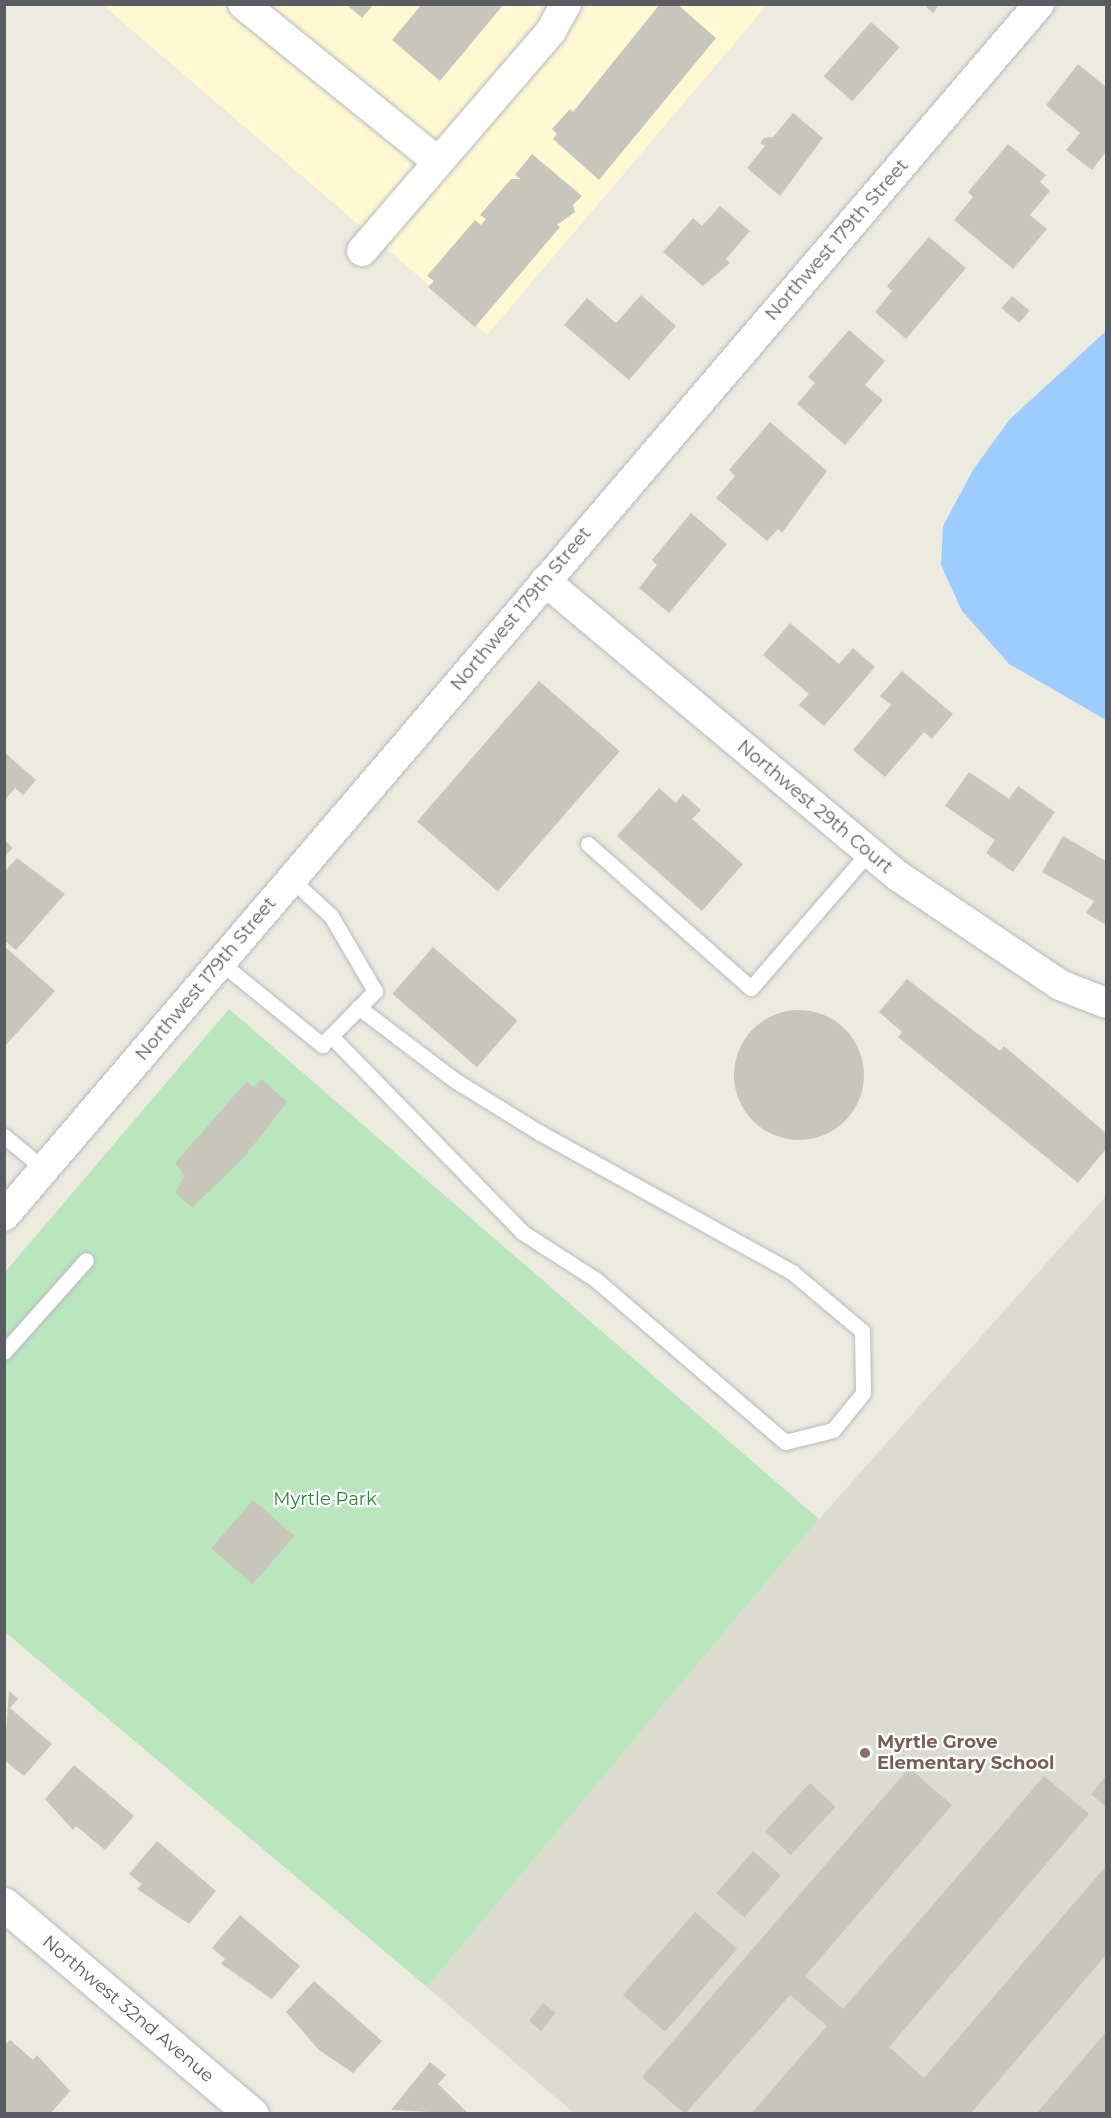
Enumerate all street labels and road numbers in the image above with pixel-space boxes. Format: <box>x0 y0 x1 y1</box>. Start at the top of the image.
street label: Northwest 179th Street <box>761 155 913 325</box>
street label: Northwest 179th Street <box>446 523 596 695</box>
street label: Northwest 29th Court <box>733 736 897 878</box>
street label: Northwest 179th Street <box>131 893 281 1065</box>
street label: Northwest 32nd Avenue <box>38 1931 218 2087</box>

